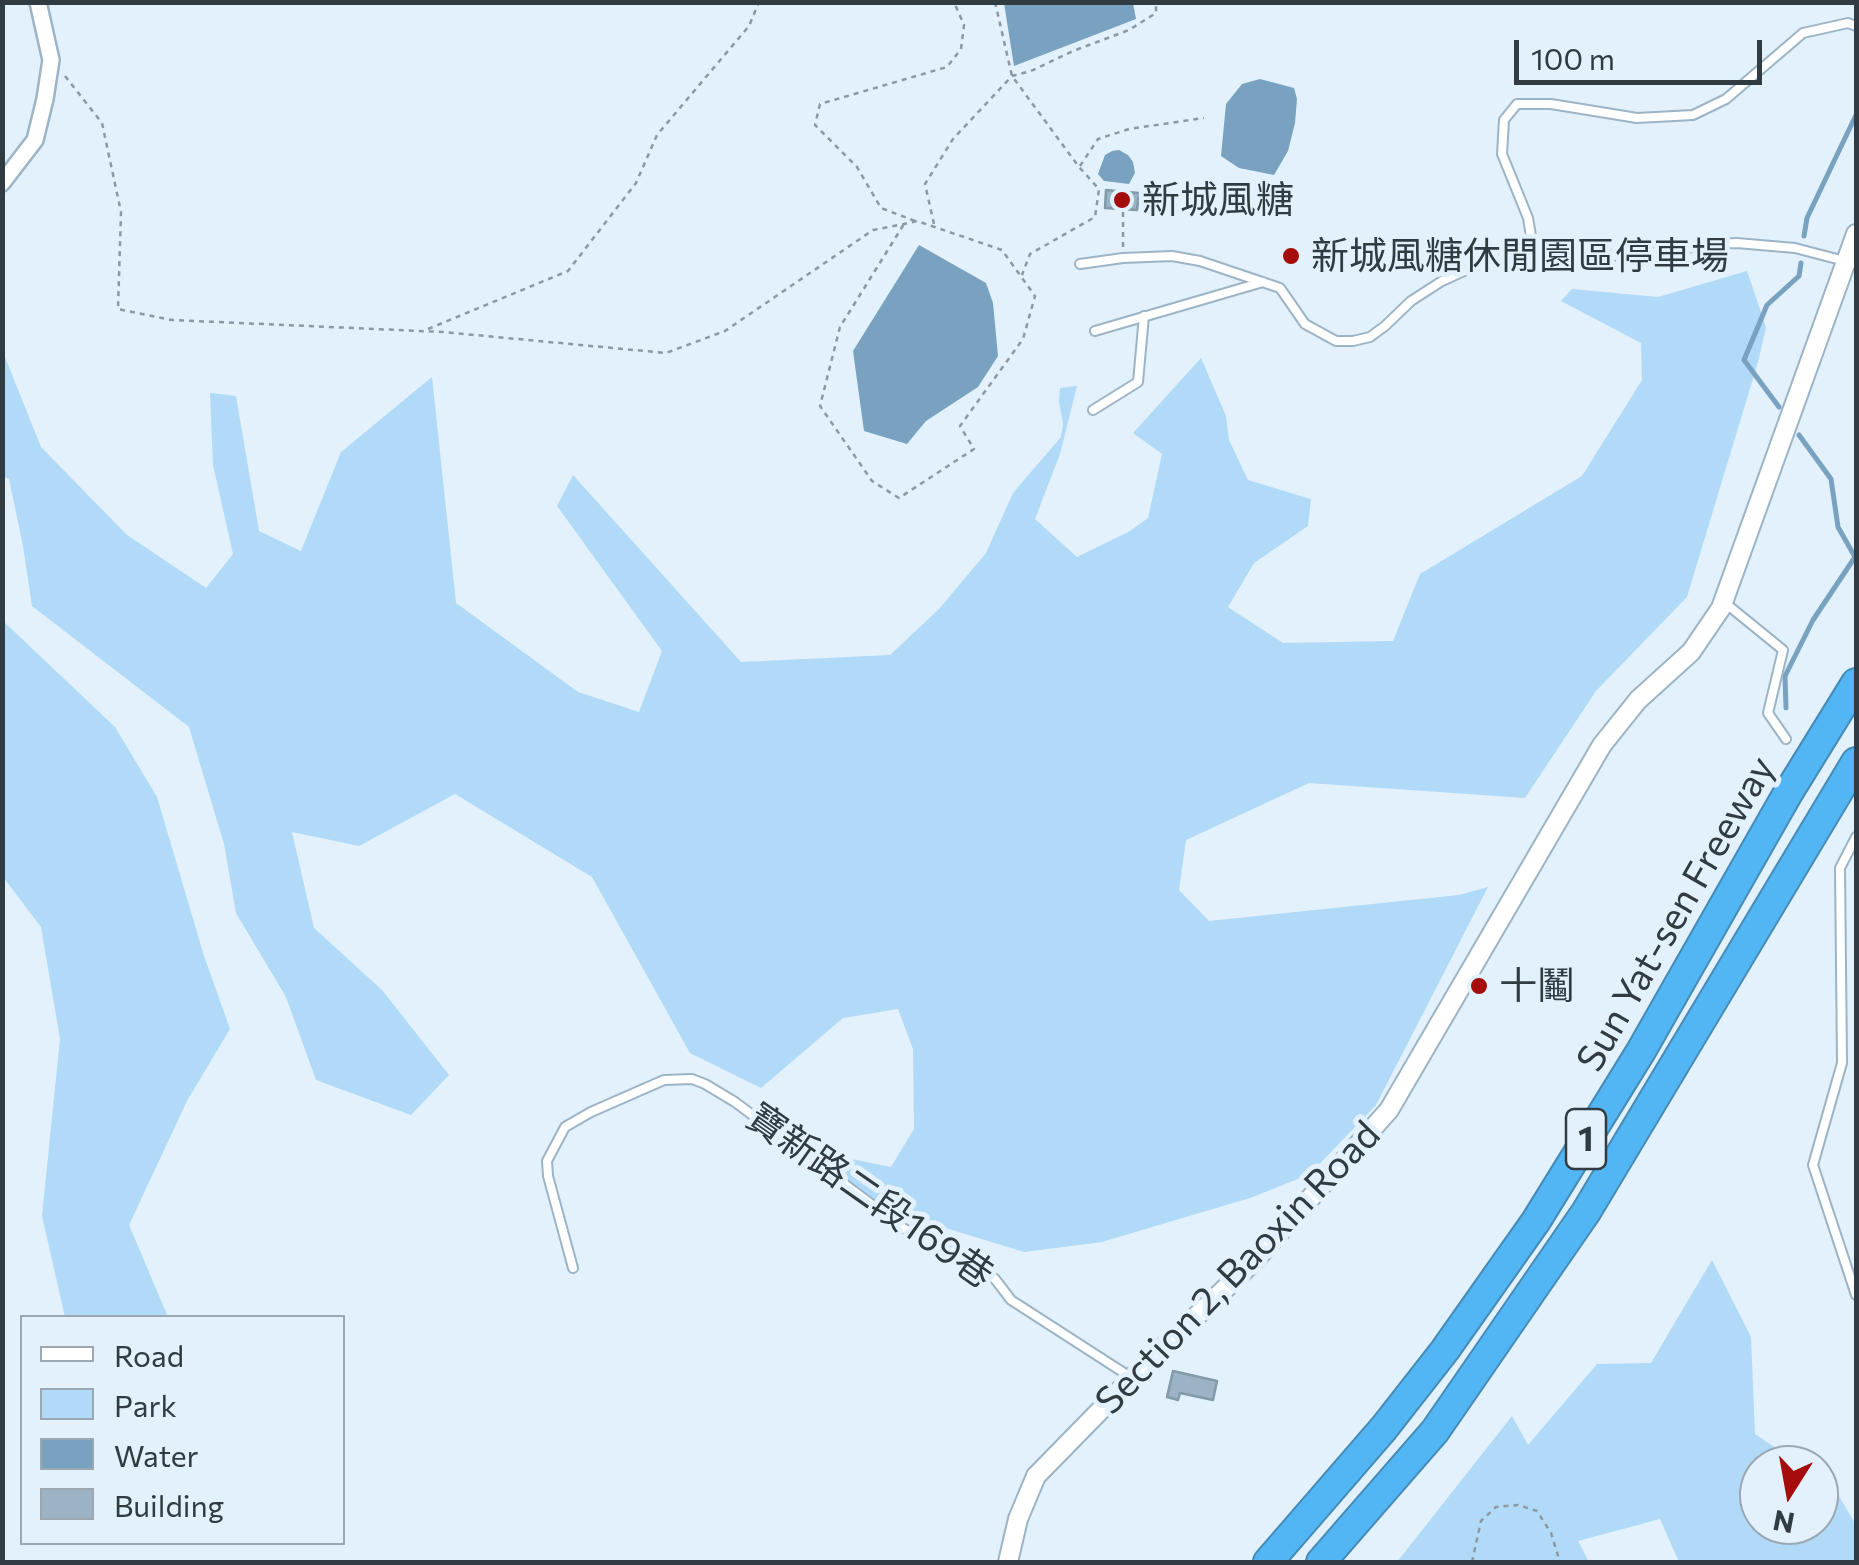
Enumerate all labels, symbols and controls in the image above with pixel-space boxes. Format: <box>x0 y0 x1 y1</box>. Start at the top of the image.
scale bar <box>1519 20 1766 82</box>
text: 100 m <box>1531 39 1615 76</box>
place label: 新城風糖 <box>1142 177 1294 223</box>
marker: 新城風糖 <box>1111 189 1133 211</box>
place label: 新城風糖休閒園區停車場 <box>1311 233 1729 279</box>
marker: 新城風糖休閒園區停車場 <box>1280 245 1302 267</box>
street label: Sun Yat-sen Freeway <box>1567 748 1785 1080</box>
place label: 十鬮 <box>1499 963 1575 1009</box>
marker: 十鬮 <box>1468 975 1490 997</box>
street label: 寶新路二段169巷 <box>738 1094 1002 1298</box>
road number: 1 <box>1566 1109 1606 1169</box>
street label: Section 2, Baoxin Road <box>1086 1112 1390 1424</box>
legend <box>20 1315 345 1545</box>
text: Road <box>114 1336 184 1373</box>
text: Park <box>114 1386 177 1423</box>
text: Water <box>114 1436 199 1473</box>
north arrow <box>1739 1445 1839 1545</box>
text: Building <box>114 1486 224 1523</box>
text: N <box>1770 1504 1797 1541</box>

